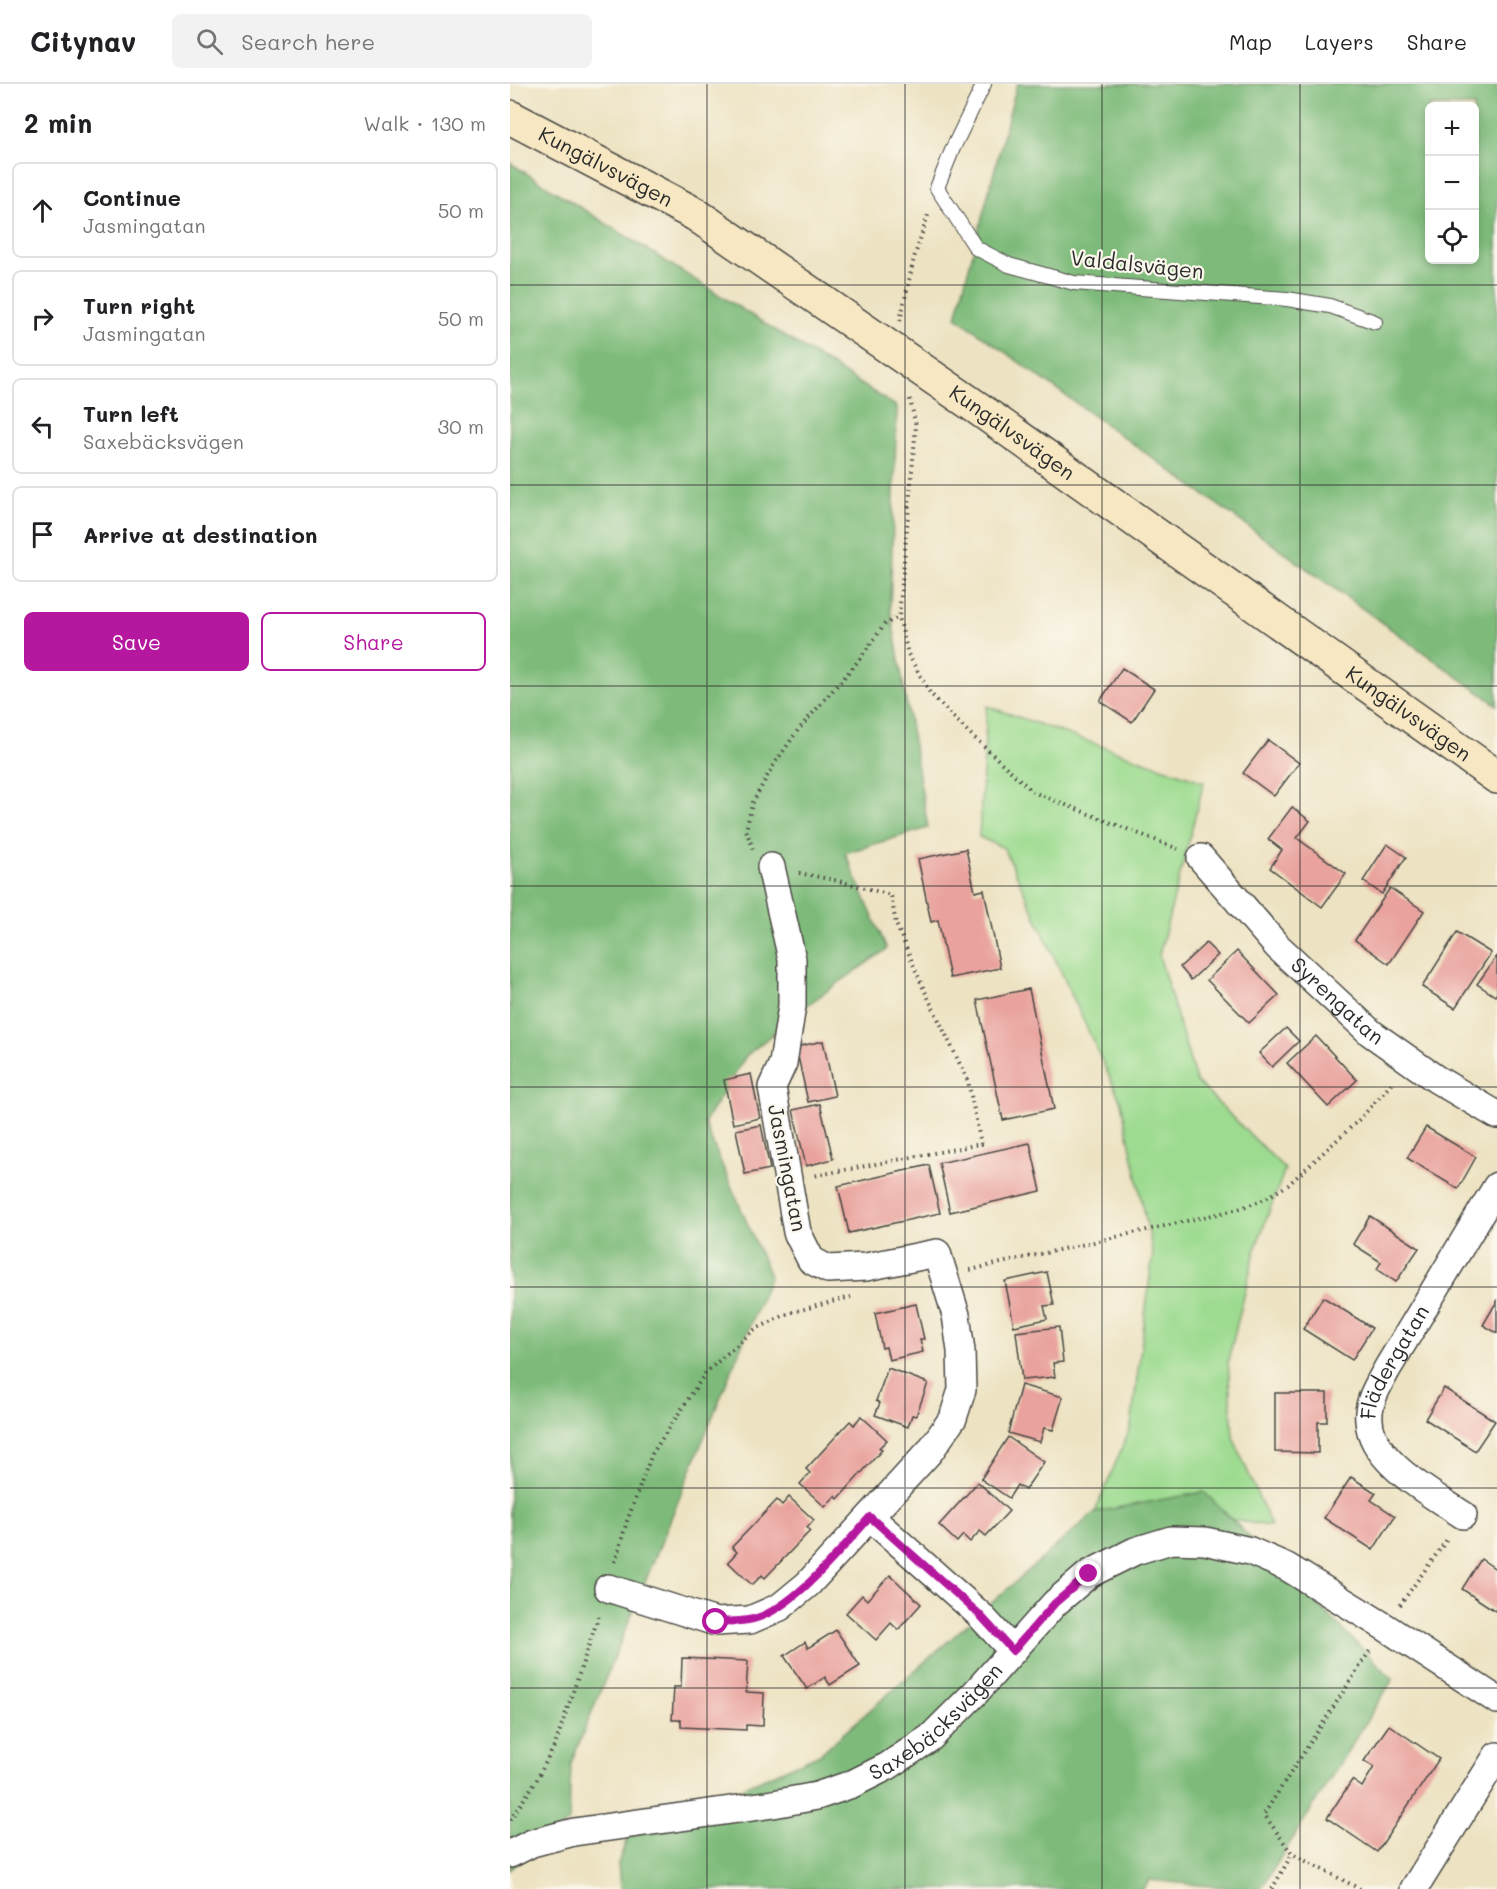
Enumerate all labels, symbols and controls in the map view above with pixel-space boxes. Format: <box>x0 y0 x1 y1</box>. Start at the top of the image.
search box <box>172 14 592 68</box>
text: Citynav <box>30 23 136 59</box>
icon: search <box>193 25 226 58</box>
text: Search here <box>241 27 375 56</box>
text: Map <box>1229 28 1272 55</box>
text: Layers <box>1305 28 1374 55</box>
text: Share <box>1407 28 1467 55</box>
map controls <box>1425 102 1479 264</box>
button: + <box>1425 102 1479 156</box>
text: 2 min <box>24 106 92 140</box>
text: Walk · 130 m <box>363 110 486 136</box>
street label: Kungälvsvägen <box>535 120 678 212</box>
button: − <box>1425 156 1479 210</box>
text: Continue <box>83 183 181 212</box>
icon: ahead <box>26 194 59 227</box>
text: 50 m <box>438 197 484 223</box>
button: locate <box>1425 210 1479 264</box>
text: Jasmingatan <box>83 212 206 238</box>
street label: Valdalsvägen <box>1069 243 1205 284</box>
text: Turn right <box>83 291 195 320</box>
icon: right <box>26 302 59 335</box>
text: 50 m <box>438 305 484 331</box>
text: Jasmingatan <box>83 320 206 346</box>
street label: Kungälvsvägen <box>945 378 1081 485</box>
text: Turn left <box>83 399 179 428</box>
icon: left <box>26 410 59 443</box>
text: 30 m <box>438 413 484 439</box>
text: Saxebäcksvägen <box>83 428 244 454</box>
icon: arrive <box>26 518 59 551</box>
text: Arrive at destination <box>83 520 318 549</box>
button: Save <box>24 612 249 671</box>
button: Share <box>261 612 486 671</box>
street label: Kungälvsvägen <box>1341 659 1477 767</box>
street label: Syrengatan <box>1286 951 1390 1050</box>
street label: Jasmingatan <box>763 1102 814 1234</box>
street label: Flädergatan <box>1354 1300 1434 1420</box>
route end <box>1075 1560 1101 1586</box>
route start <box>702 1608 728 1634</box>
street label: Saxebäcksvägen <box>864 1657 1008 1785</box>

